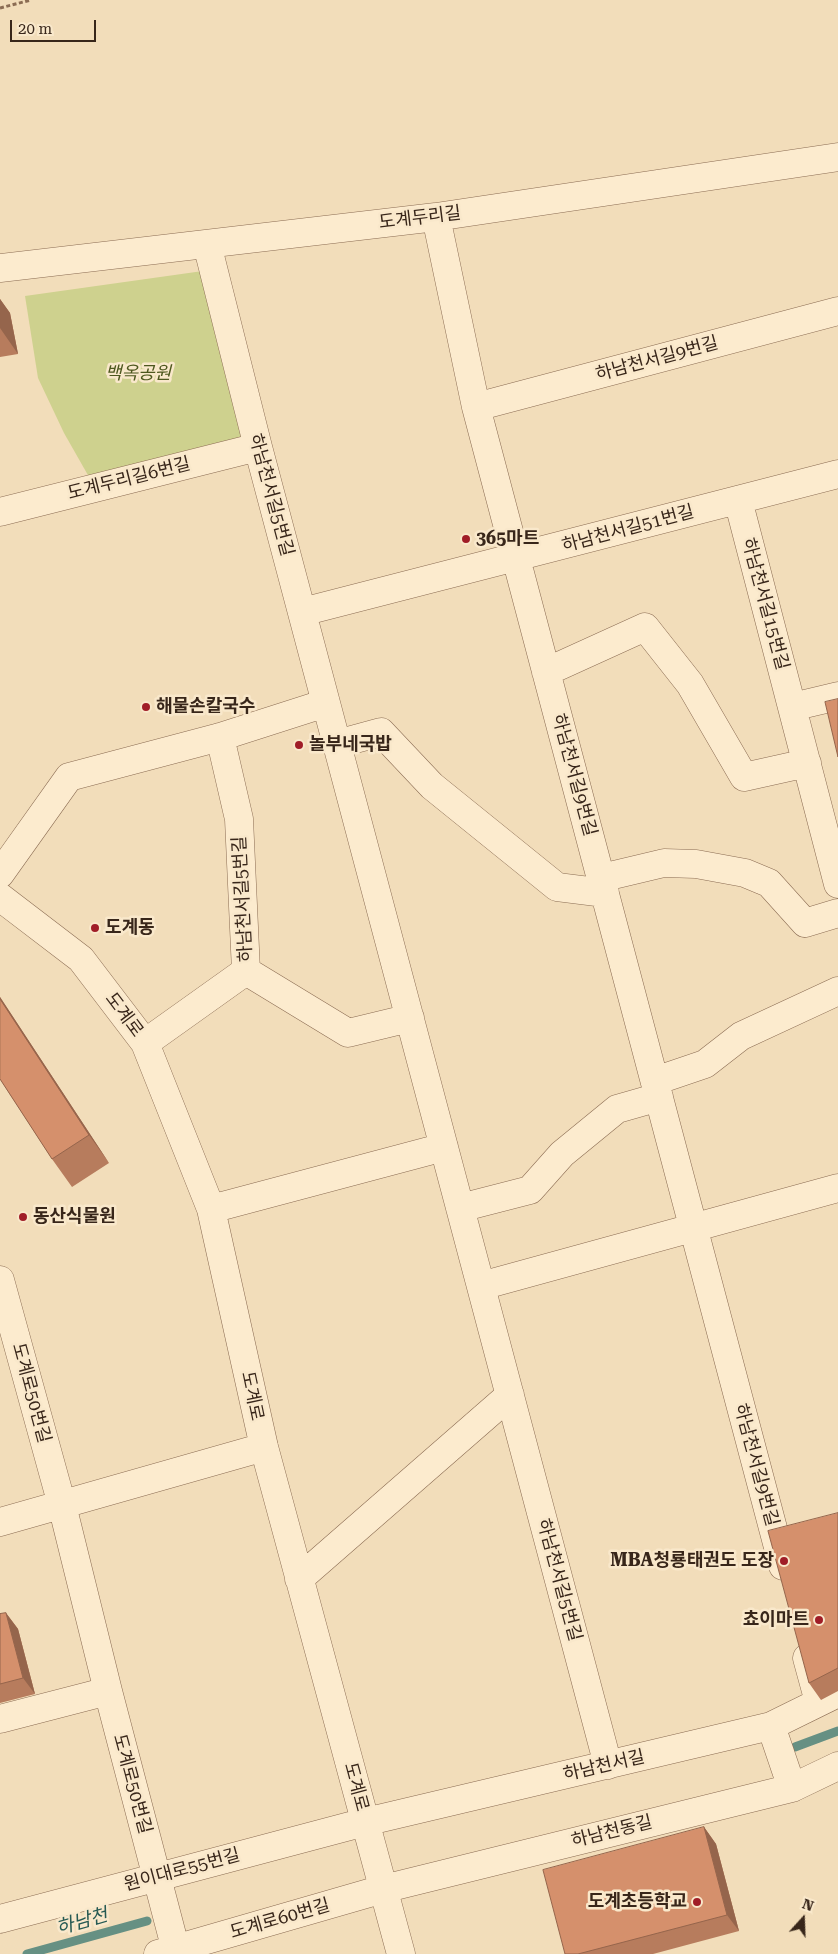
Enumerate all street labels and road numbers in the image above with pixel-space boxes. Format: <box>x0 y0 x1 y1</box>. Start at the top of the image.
street label: 도계두리길 <box>378 202 462 234</box>
street label: 하남천서길9번길 <box>593 332 721 386</box>
street label: 하남천서길5번길 <box>244 431 298 559</box>
street label: 도계두리길6번길 <box>65 453 193 505</box>
street label: 하남천서길51번길 <box>559 501 697 557</box>
street label: 하남천서길15번길 <box>737 535 793 673</box>
street label: 하남천서길9번길 <box>547 711 601 839</box>
street label: 하남천서길5번길 <box>229 836 257 962</box>
street label: 도계로 <box>100 989 148 1041</box>
street label: 도계로50번길 <box>7 1340 55 1446</box>
street label: 도계로 <box>236 1369 268 1423</box>
street label: 하남천서길9번길 <box>729 1401 783 1529</box>
street label: 하남천서길5번길 <box>532 1516 586 1644</box>
street label: 도계로50번길 <box>108 1731 156 1837</box>
street label: 하남천서길 <box>561 1746 647 1786</box>
street label: 도계로 <box>339 1760 373 1814</box>
street label: 하남천동길 <box>569 1812 655 1852</box>
street label: 원이대로55번길 <box>121 1844 243 1896</box>
street label: 도계로60번길 <box>228 1894 332 1944</box>

